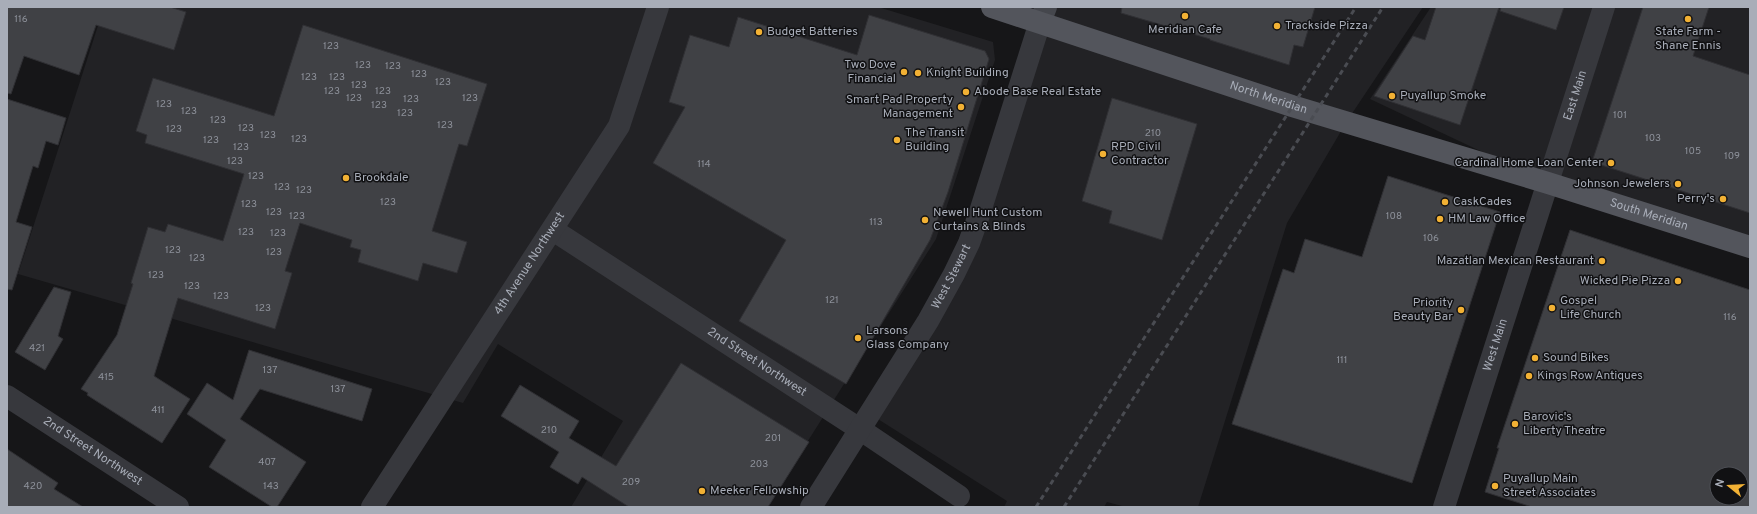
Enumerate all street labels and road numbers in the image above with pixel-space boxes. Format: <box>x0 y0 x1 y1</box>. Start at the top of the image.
street label: East Main <box>1560 68 1591 123</box>
street label: North Meridian <box>1227 78 1309 118</box>
street label: South Meridian <box>1608 195 1690 235</box>
street label: 4th Avenue Northwest <box>490 209 569 318</box>
street label: West Stewart <box>928 242 975 312</box>
street label: West Main <box>1480 317 1512 373</box>
street label: 2nd Street Northwest <box>704 324 810 401</box>
street label: 2nd Street Northwest <box>40 413 145 490</box>

